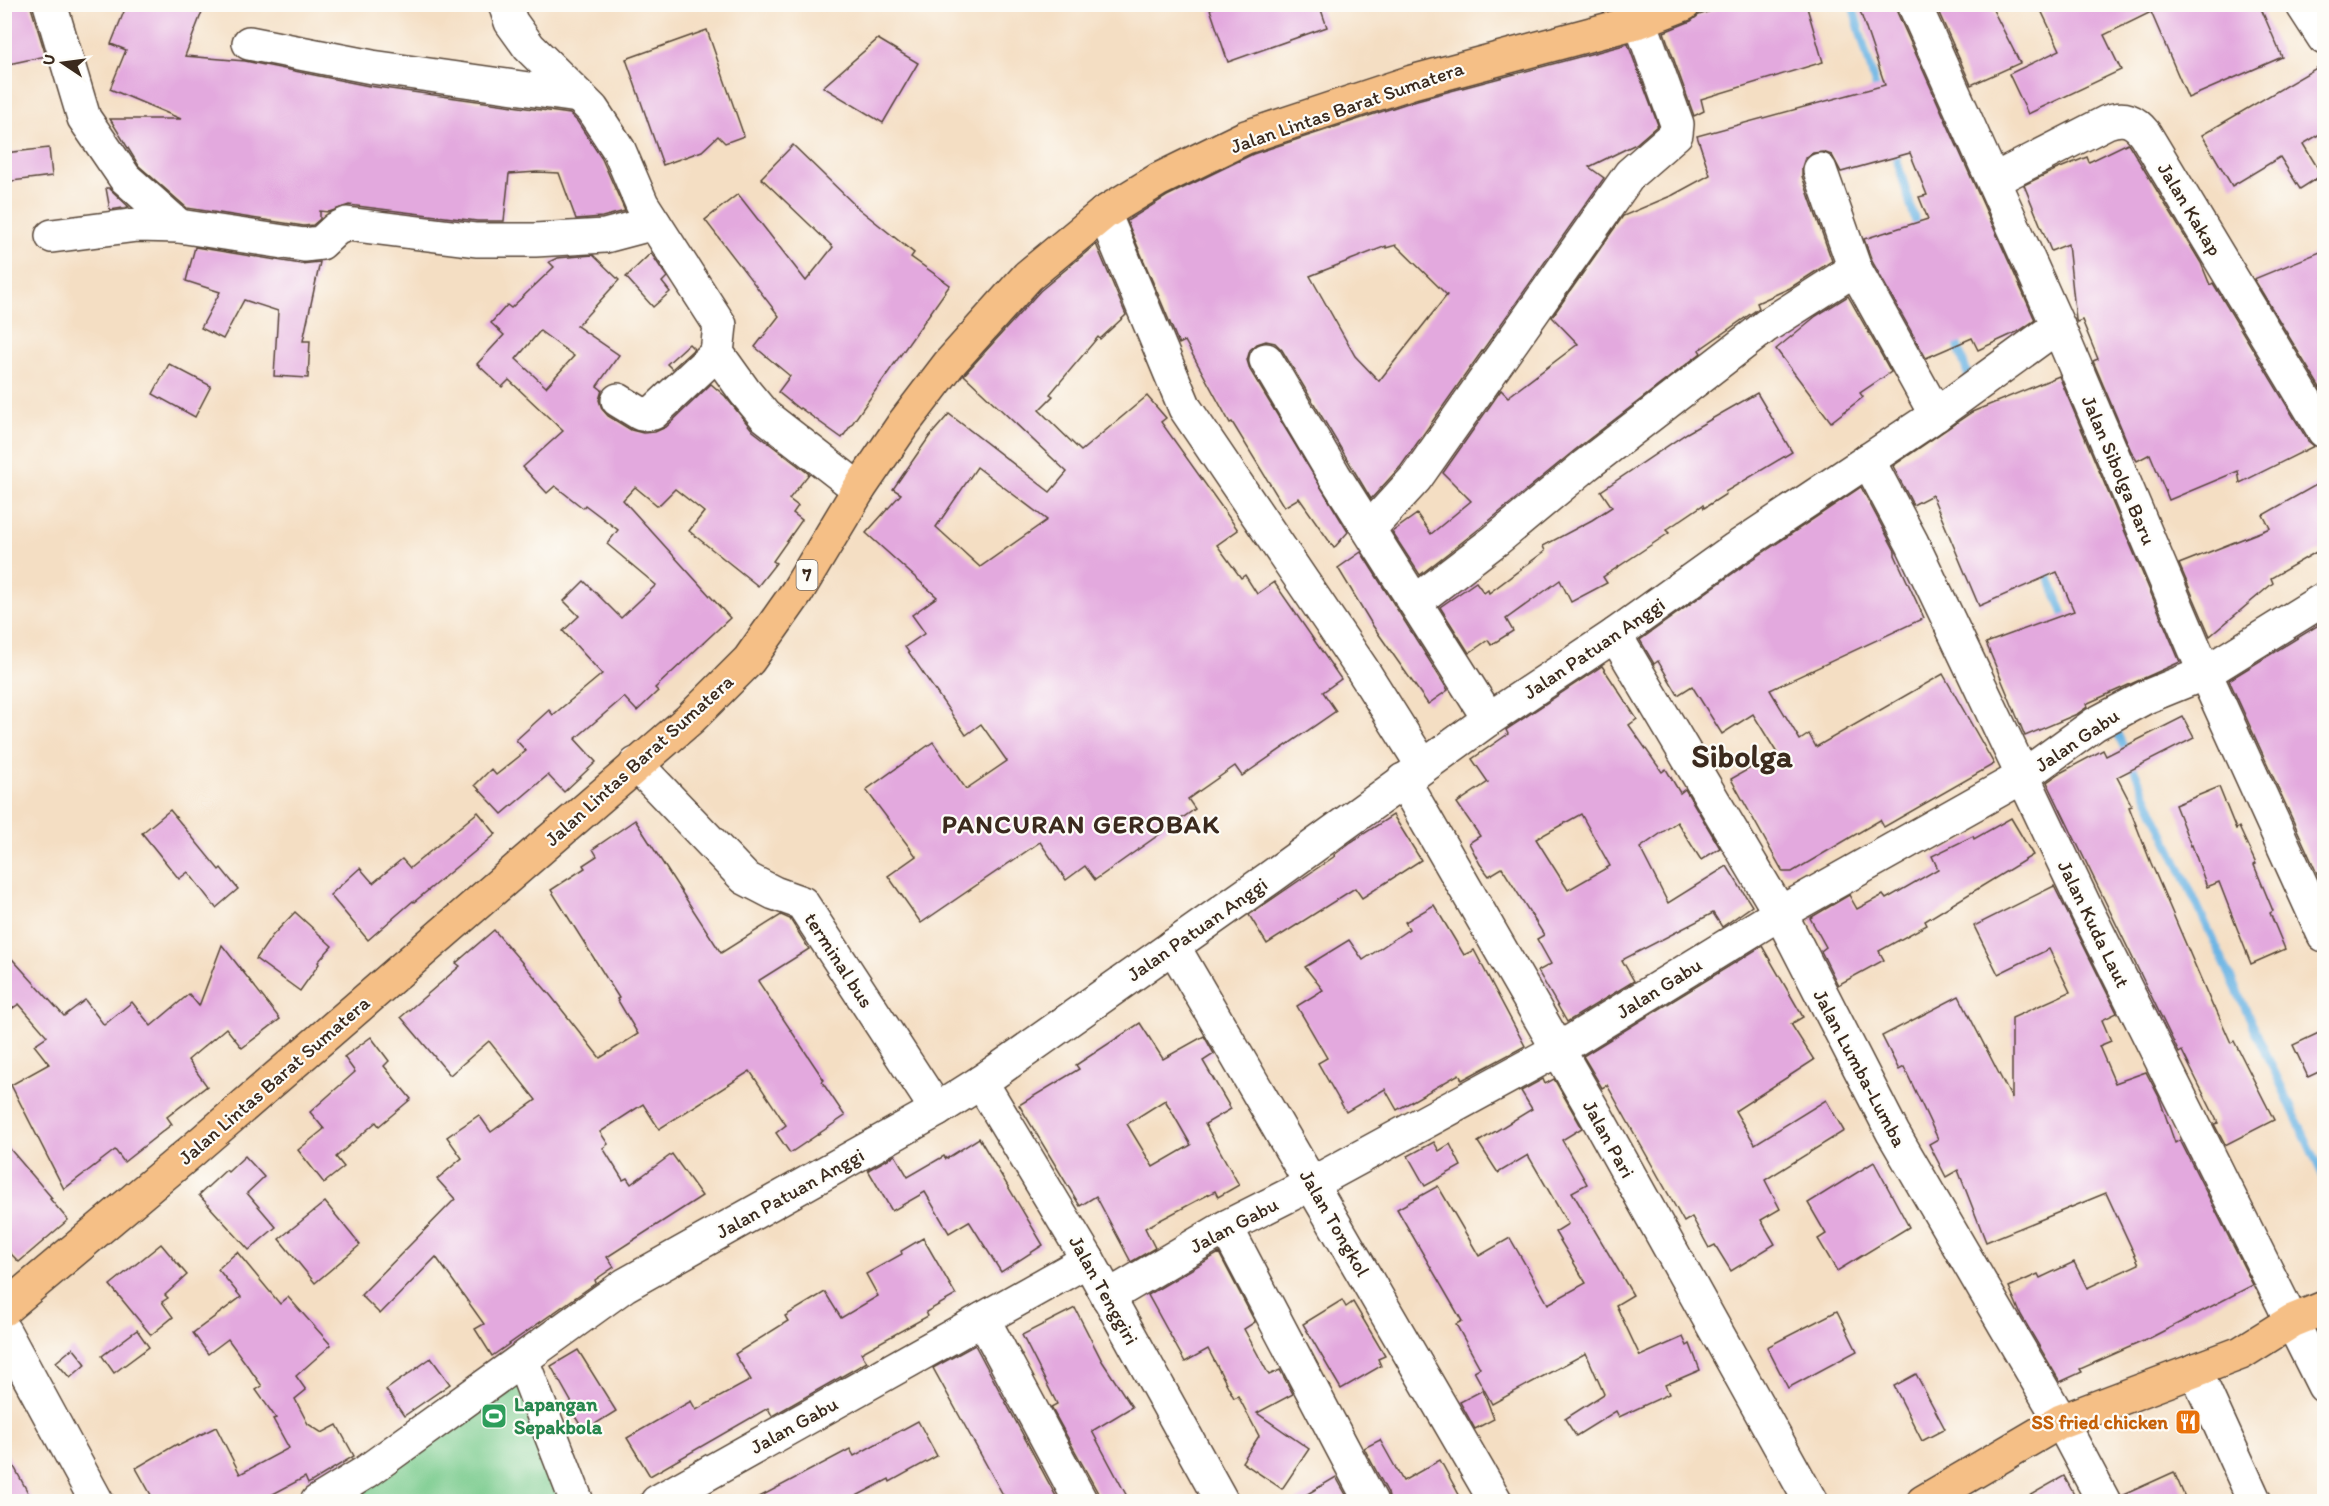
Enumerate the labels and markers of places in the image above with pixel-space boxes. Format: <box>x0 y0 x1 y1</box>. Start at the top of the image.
place label: Lapangan Sepakbola <box>514 1392 603 1440</box>
sports icon: Lapangan Sepakbola <box>479 1401 509 1431</box>
restaurant icon: SS fried chicken <box>2173 1407 2203 1437</box>
place label: SS fried chicken <box>2031 1410 2168 1434</box>

